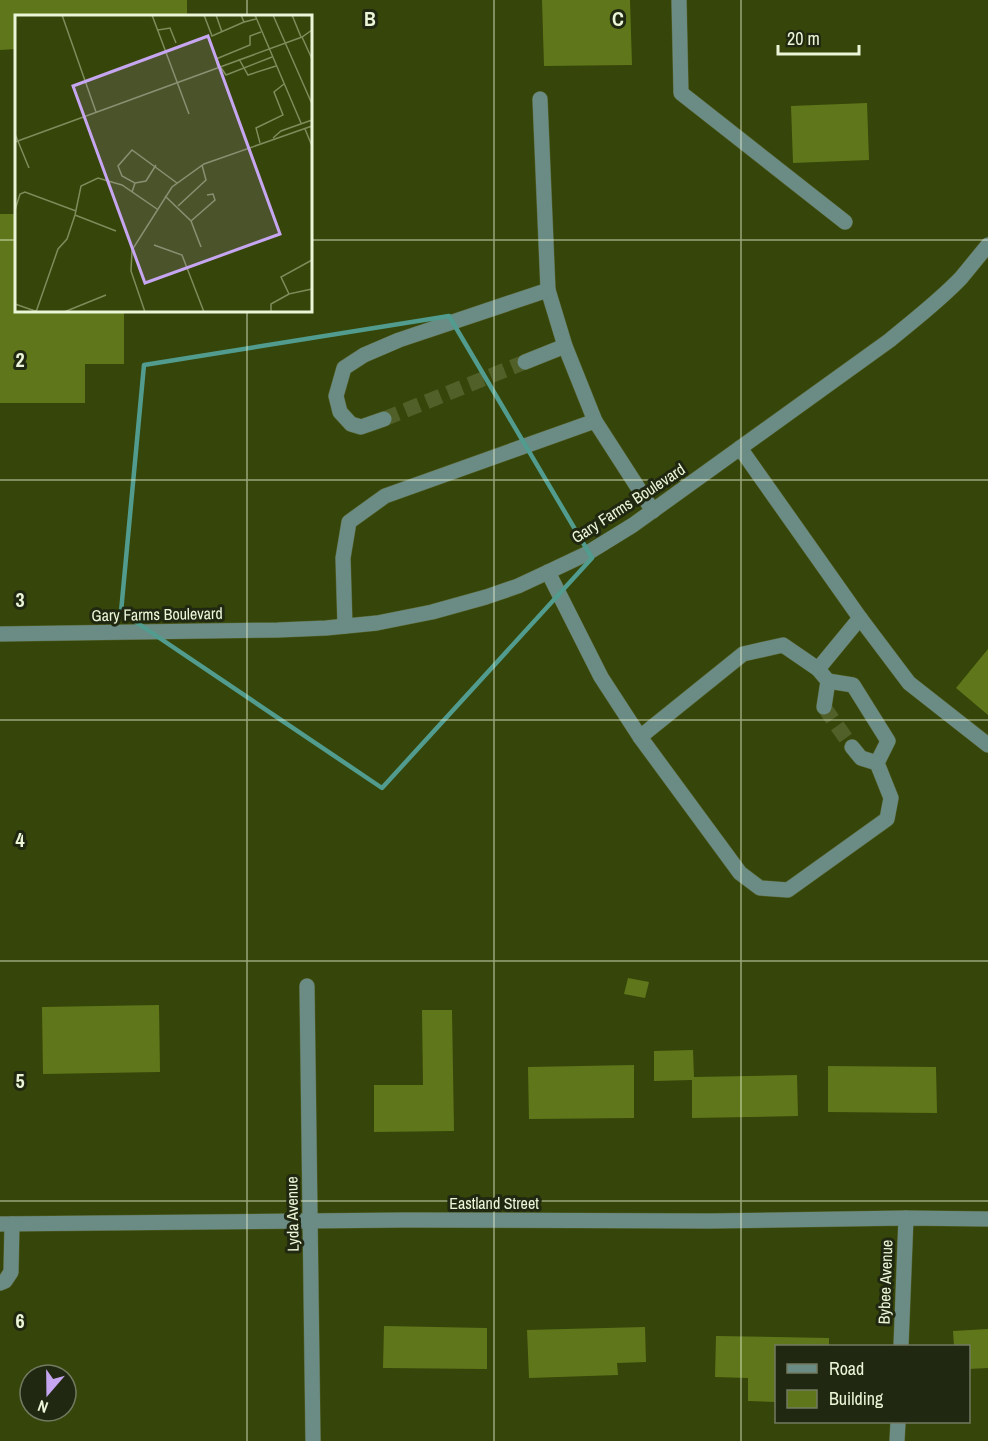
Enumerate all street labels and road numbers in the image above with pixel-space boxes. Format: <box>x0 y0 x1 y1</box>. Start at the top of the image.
street label: Gary Farms Boulevard <box>567 458 689 548</box>
street label: Gary Farms Boulevard <box>91 602 223 626</box>
street label: Lyda Avenue <box>280 1176 304 1252</box>
street label: Eastland Street <box>449 1192 539 1214</box>
street label: Bybee Avenue <box>873 1239 897 1325</box>

